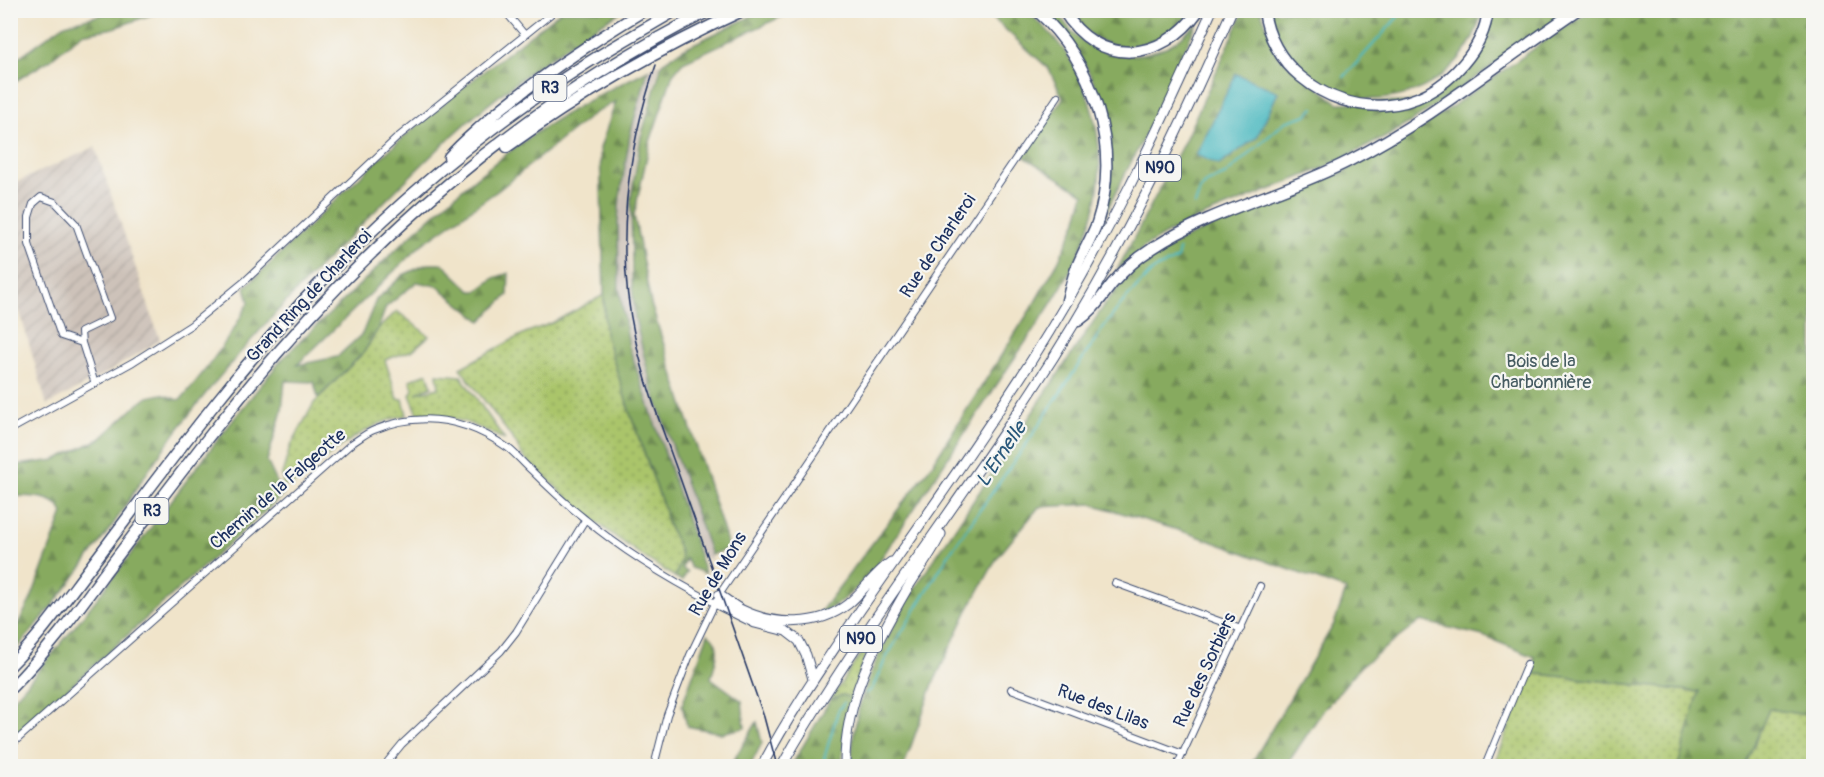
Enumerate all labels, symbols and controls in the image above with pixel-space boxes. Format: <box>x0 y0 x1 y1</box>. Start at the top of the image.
road number: R3 <box>534 75 566 101</box>
road number: N90 <box>1139 155 1181 181</box>
street label: Rue de Charleroi <box>895 190 981 302</box>
street label: Grand Ring de Charleroi <box>241 225 377 367</box>
park label: Bois de la Charbonnière <box>1491 350 1592 394</box>
water label: L'Ernelle <box>970 415 1033 491</box>
street label: Chemin de la Falgeotte <box>205 423 351 554</box>
road number: R3 <box>136 498 168 524</box>
street label: Rue de Mons <box>684 528 752 620</box>
street label: Rue des Sorbiers <box>1168 609 1242 731</box>
road number: N90 <box>840 626 882 652</box>
street label: Rue des Lilas <box>1054 679 1152 735</box>

